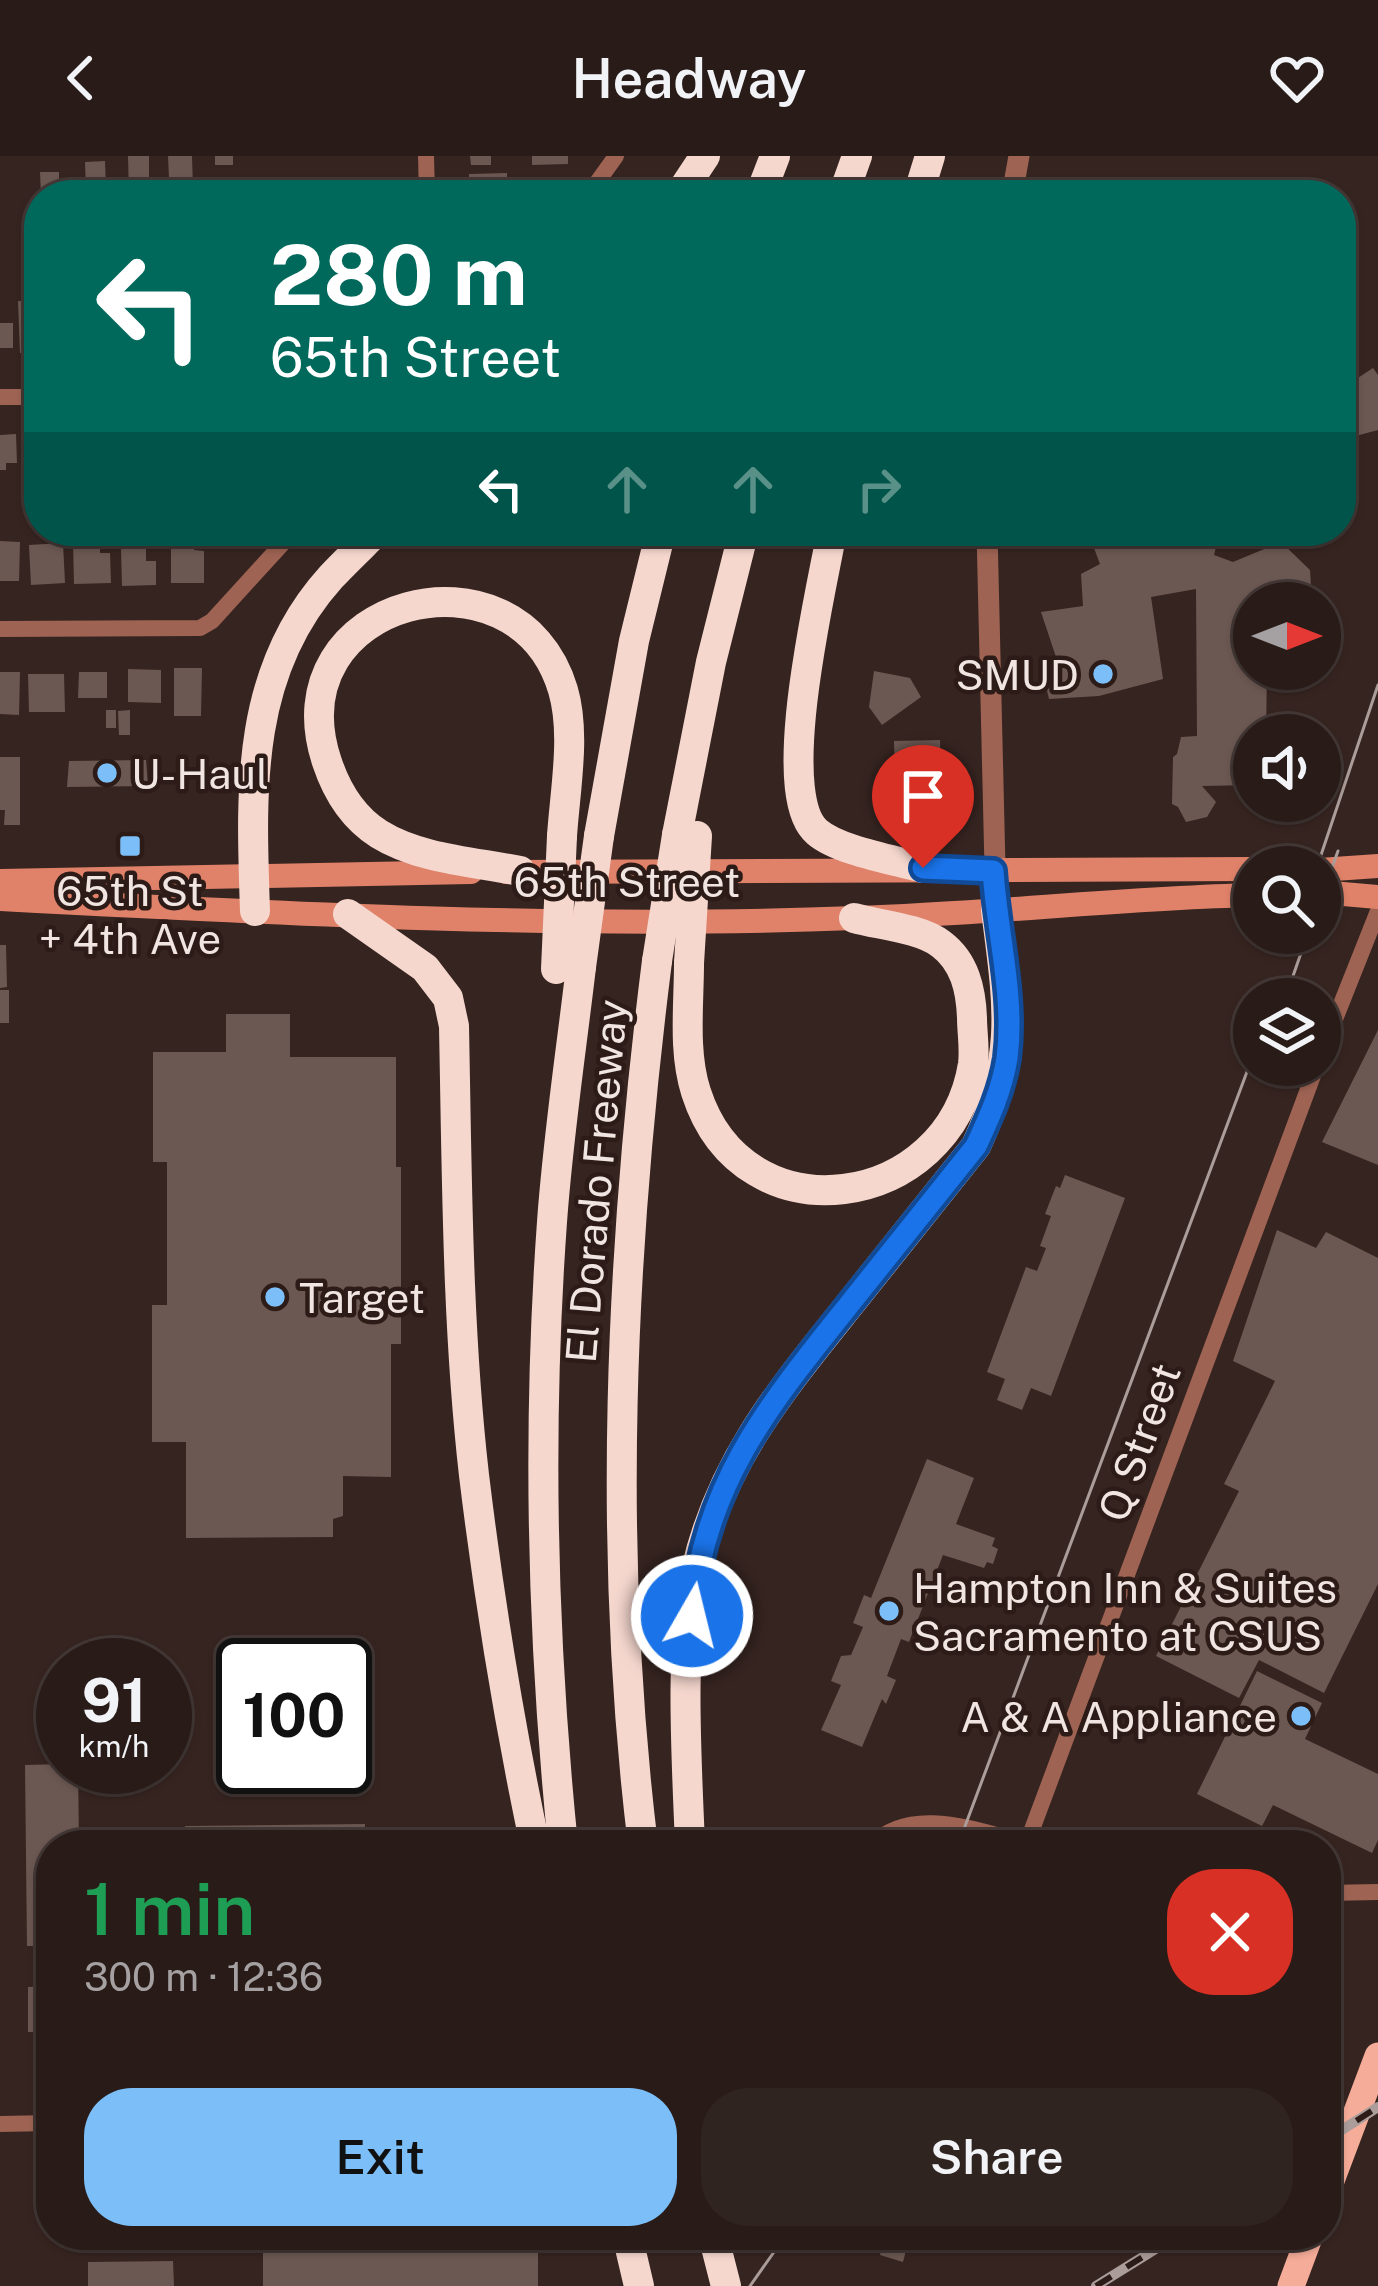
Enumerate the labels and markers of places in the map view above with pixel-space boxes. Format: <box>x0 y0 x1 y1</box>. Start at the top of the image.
place label: SMUD <box>955 650 1079 699</box>
marker: SMUD <box>1090 661 1116 687</box>
pin <box>872 745 974 868</box>
place label: U-Haul <box>131 749 269 798</box>
marker: U-Haul <box>94 760 120 786</box>
marker: 65th St + 4th Ave <box>117 833 143 859</box>
place label: 65th St + 4th Ave <box>39 866 221 963</box>
place label: Target <box>299 1273 425 1322</box>
marker: Target <box>262 1284 288 1310</box>
place label: Hampton Inn & Suites Sacramento at CSUS <box>913 1563 1337 1660</box>
marker: Hampton Inn & Suites Sacramento at CSUS <box>876 1598 902 1624</box>
place label: A & A Appliance <box>960 1692 1277 1741</box>
marker: A & A Appliance <box>1288 1703 1314 1729</box>

